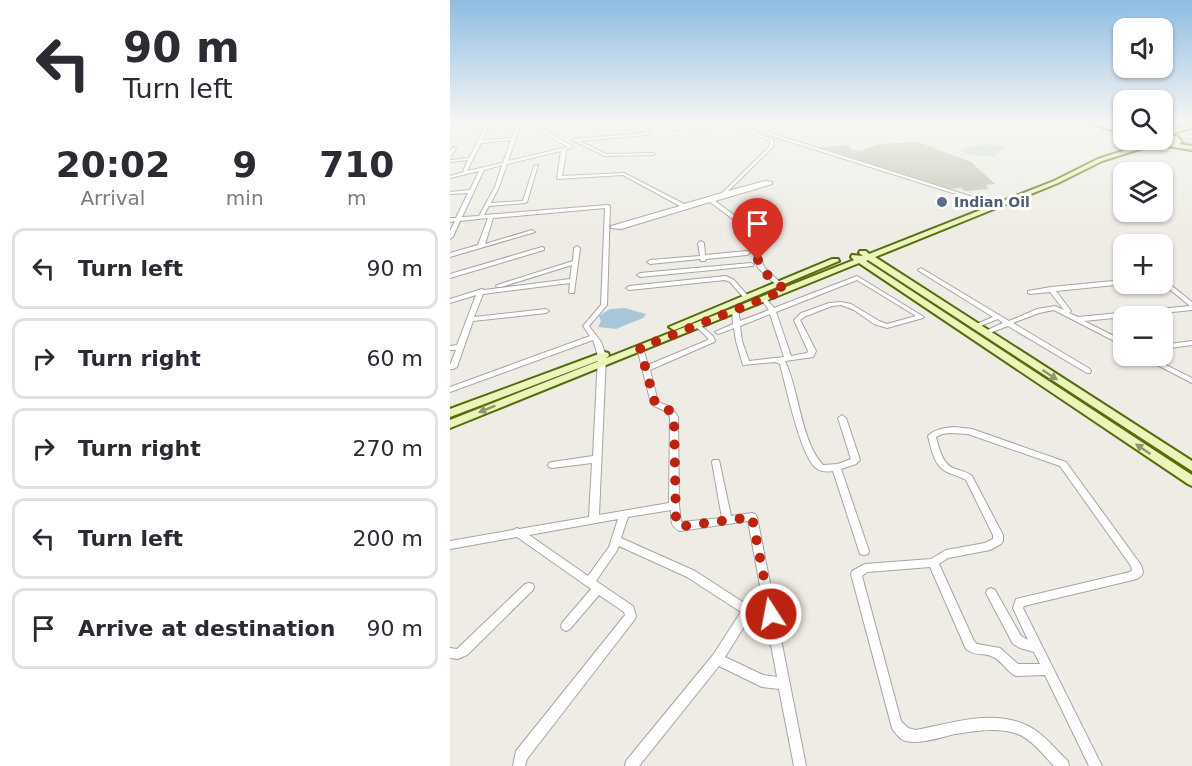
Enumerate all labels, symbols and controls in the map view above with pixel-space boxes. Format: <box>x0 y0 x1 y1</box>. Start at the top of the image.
map controls <box>1113 18 1173 366</box>
button: sound <box>1113 18 1173 78</box>
text: 90 m <box>123 23 240 72</box>
icon: left <box>24 24 102 102</box>
text: Turn left <box>123 73 233 104</box>
button: search <box>1113 90 1173 150</box>
text: 20:02 <box>56 144 170 185</box>
text: 9 <box>232 144 257 185</box>
text: 710 <box>319 144 394 185</box>
button: layers <box>1113 162 1173 222</box>
text: Arrival <box>80 186 145 210</box>
text: min <box>226 186 264 210</box>
text: m <box>347 186 367 210</box>
place label: Indian Oil <box>954 194 1030 210</box>
marker: Indian Oil <box>935 195 949 209</box>
pin <box>732 198 783 260</box>
icon: arrive <box>741 207 774 240</box>
button: + <box>1113 234 1173 294</box>
icon: left <box>27 252 60 285</box>
text: Turn left <box>78 256 183 281</box>
text: 90 m <box>367 256 423 281</box>
button: − <box>1113 306 1173 366</box>
icon: right <box>27 342 60 375</box>
text: Turn right <box>78 346 201 371</box>
text: 60 m <box>367 346 423 371</box>
one-way arrow <box>1042 369 1058 380</box>
one-way arrow <box>478 404 496 414</box>
icon: right <box>27 432 60 465</box>
text: Turn right <box>78 436 201 461</box>
text: 270 m <box>353 436 423 461</box>
one-way arrow <box>1136 443 1152 455</box>
icon: left <box>27 522 60 555</box>
text: Turn left <box>78 526 183 551</box>
text: 200 m <box>353 526 423 551</box>
position arrow <box>739 582 803 646</box>
icon: arrive <box>27 612 60 645</box>
text: Arrive at destination <box>78 616 335 641</box>
text: 90 m <box>367 616 423 641</box>

